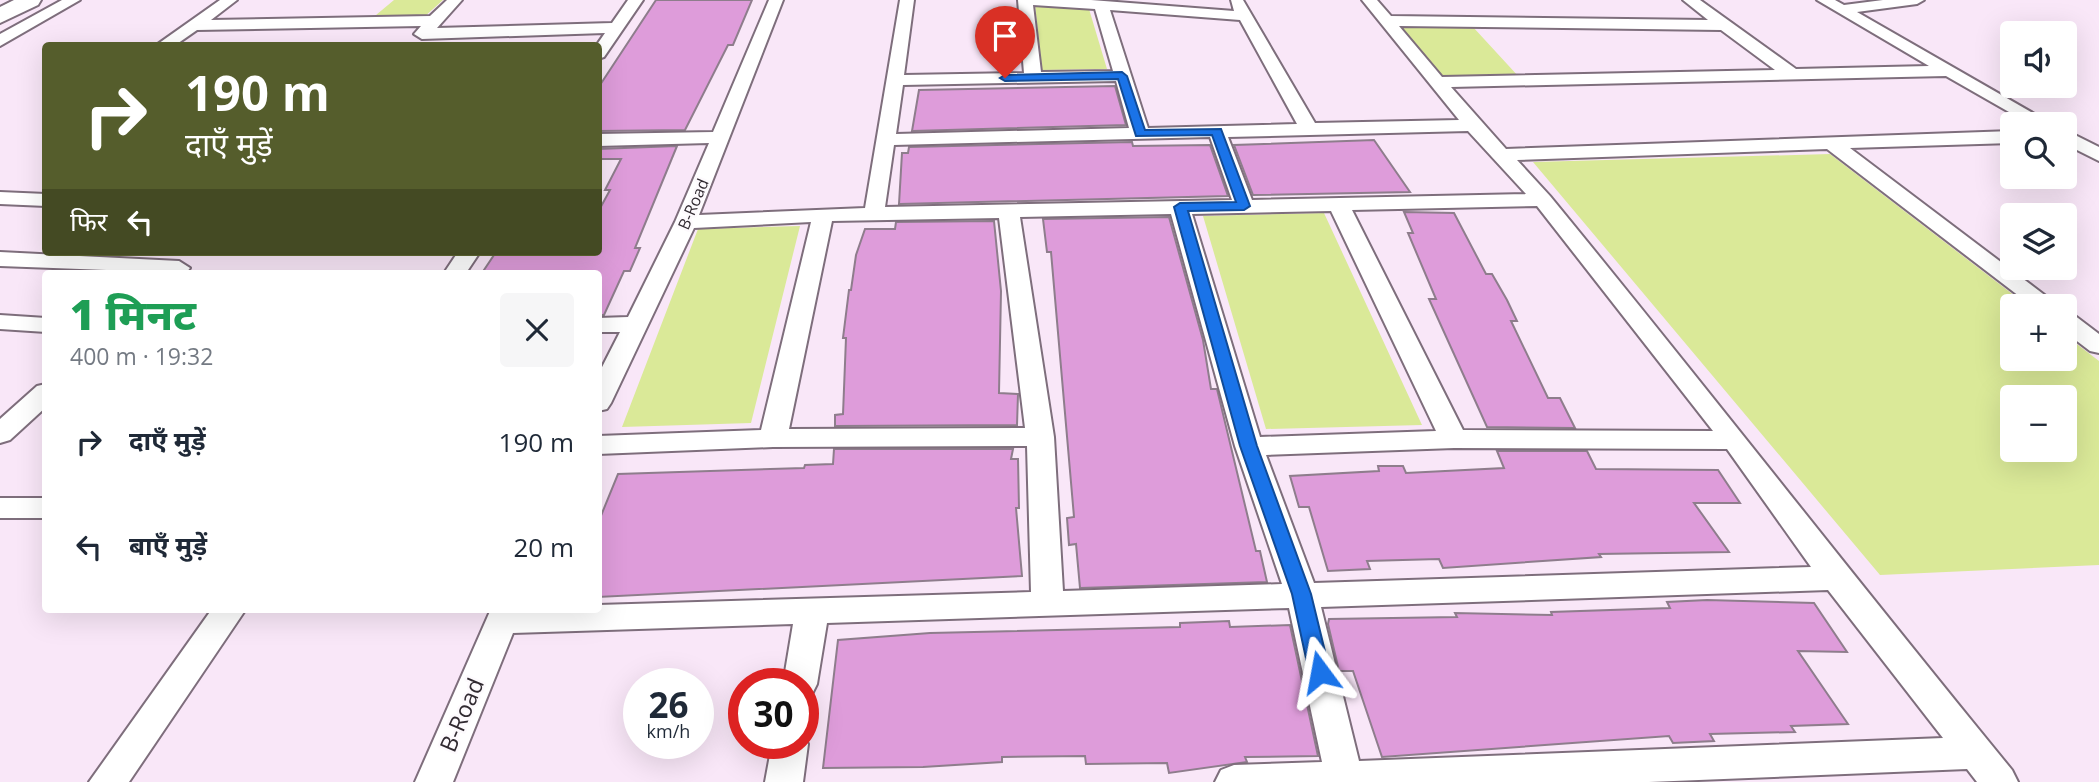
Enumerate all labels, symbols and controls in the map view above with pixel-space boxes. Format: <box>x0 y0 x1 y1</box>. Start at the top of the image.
pin <box>975 6 1035 78</box>
icon: arrive <box>986 17 1024 55</box>
map controls <box>2000 21 2077 462</box>
button: sound <box>2000 21 2077 98</box>
text: 190 m <box>185 59 330 125</box>
icon: right <box>70 70 161 161</box>
button: search <box>2000 112 2077 189</box>
text: दाएँ मुड़ें <box>185 122 273 165</box>
street label: B-Road <box>672 175 714 233</box>
text: फिर <box>70 203 107 239</box>
icon: left <box>121 203 159 241</box>
button: layers <box>2000 203 2077 280</box>
text: 1 मिनट <box>70 285 196 342</box>
button: close <box>500 293 574 367</box>
button: + <box>2000 294 2077 371</box>
text: 400 m · 19:32 <box>70 340 213 372</box>
button: − <box>2000 385 2077 462</box>
text: दाएँ मुड़ें <box>129 422 206 458</box>
icon: right <box>70 423 108 461</box>
text: 190 m <box>499 424 574 460</box>
text: बाएँ मुड़ें <box>129 527 207 563</box>
icon: left <box>70 528 108 566</box>
text: 20 m <box>513 529 574 565</box>
position arrow <box>1283 635 1357 709</box>
speed limit sign: 30 <box>728 668 819 759</box>
street label: B-Road <box>431 673 491 756</box>
text: 26 <box>648 681 689 728</box>
text: km/h <box>647 719 690 743</box>

